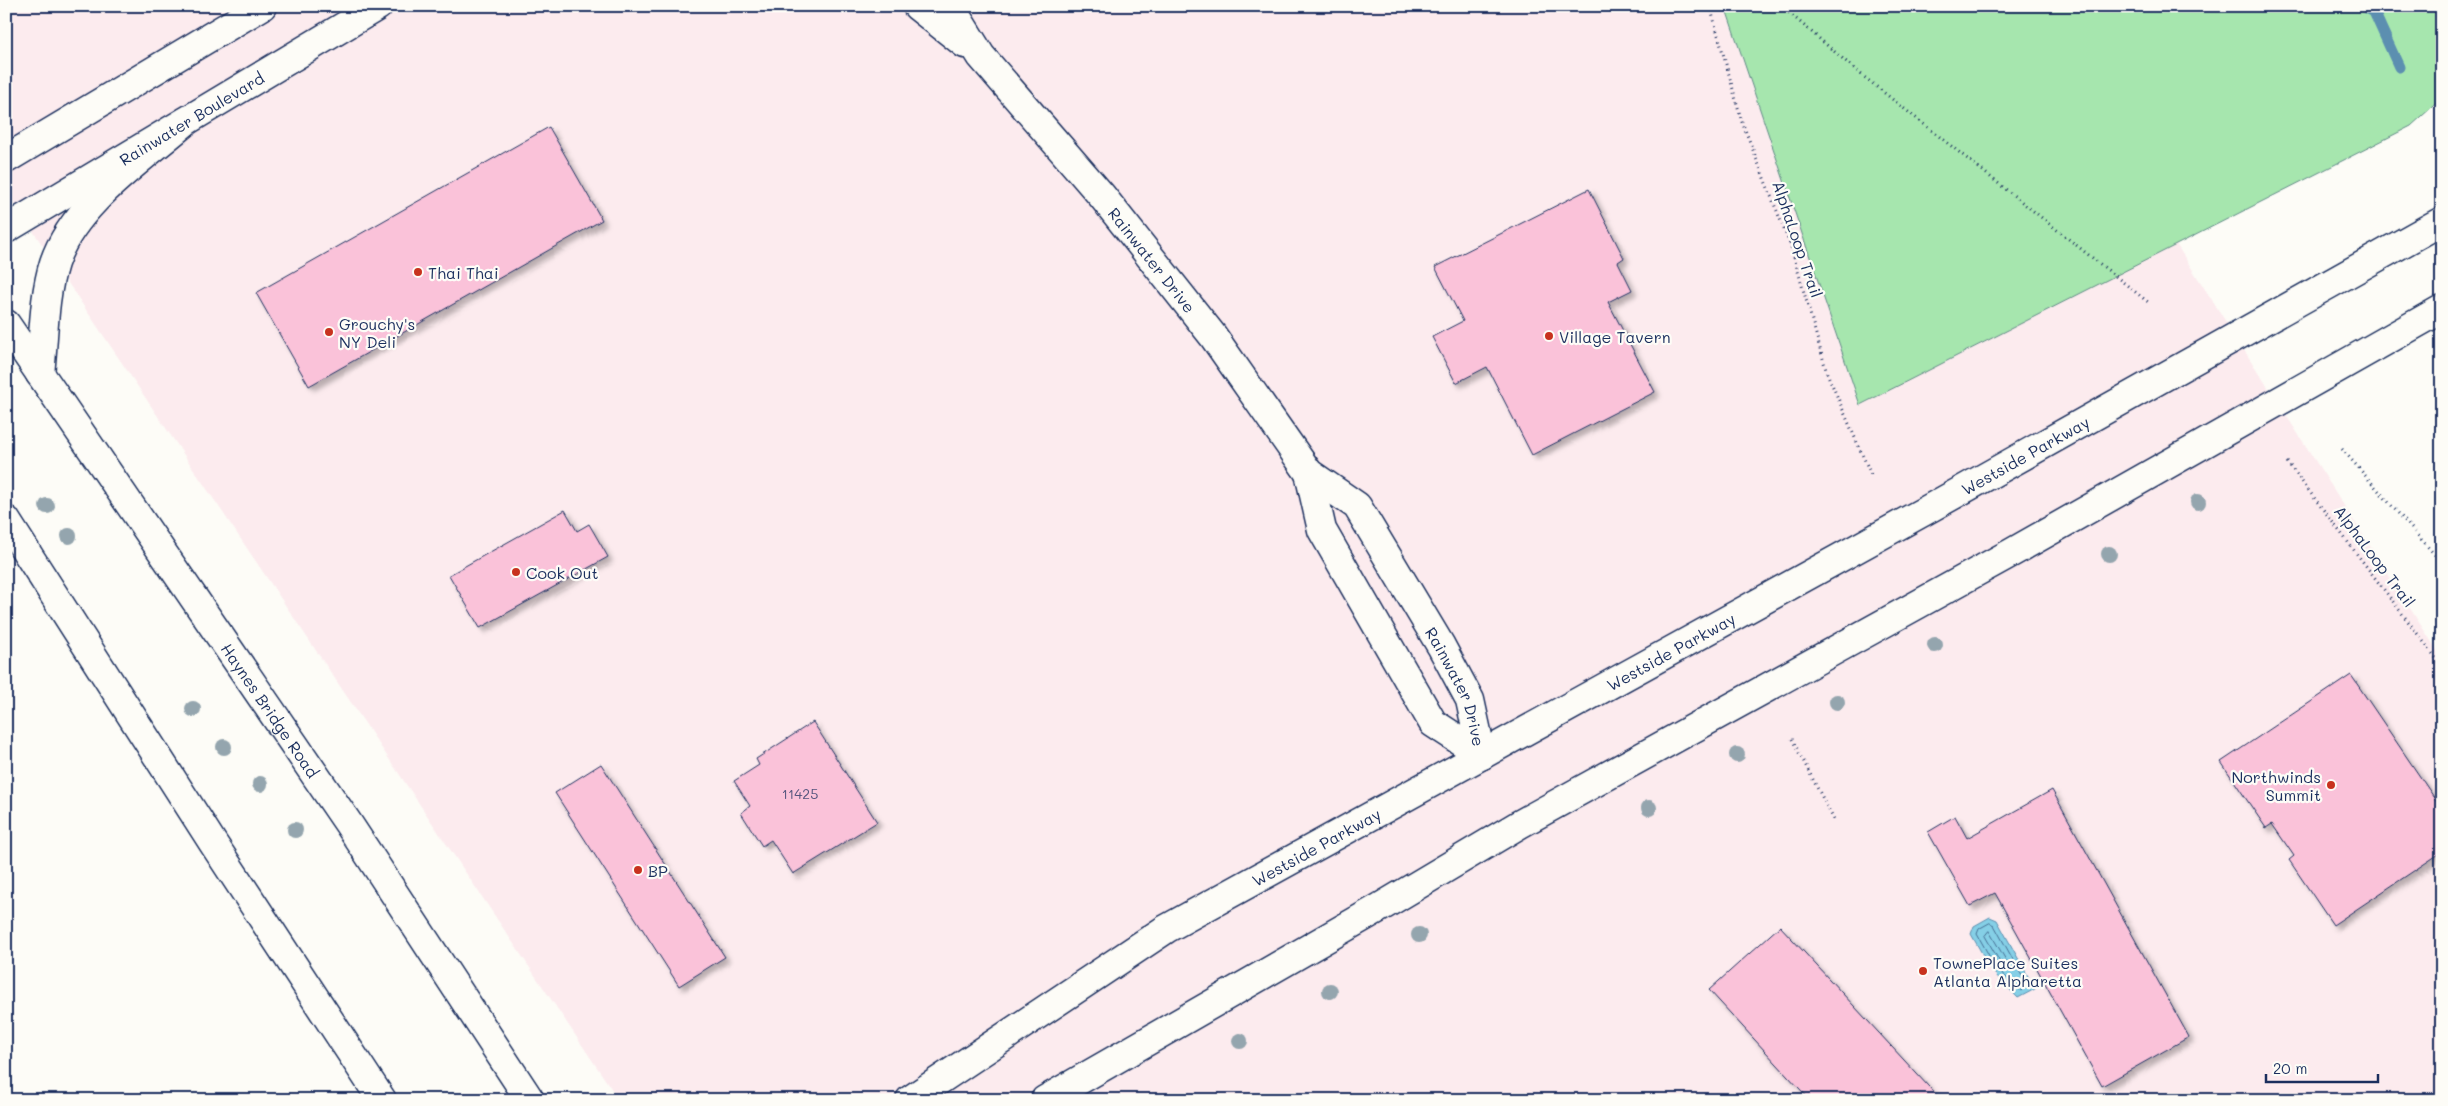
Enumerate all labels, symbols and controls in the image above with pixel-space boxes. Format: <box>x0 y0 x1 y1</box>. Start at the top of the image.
street label: Rainwater Boulevard <box>115 66 268 169</box>
street label: AlphaLoop Trail <box>1768 178 1828 300</box>
street label: Rainwater Drive <box>1104 203 1201 317</box>
place label: Thai Thai <box>428 262 499 283</box>
marker: Thai Thai <box>412 266 424 278</box>
place label: Grouchy's NY Deli <box>339 313 415 352</box>
marker: Grouchy's NY Deli <box>323 326 335 338</box>
place label: Village Tavern <box>1559 326 1671 347</box>
marker: Village Tavern <box>1543 330 1555 342</box>
street label: Westside Parkway <box>1957 411 2093 499</box>
street label: AlphaLoop Trail <box>2330 501 2420 611</box>
place label: Cook Out <box>526 562 598 583</box>
marker: Cook Out <box>510 566 522 578</box>
street label: Westside Parkway <box>1603 607 1739 695</box>
street label: Rainwater Drive <box>1421 623 1490 748</box>
street label: Haynes Bridge Road <box>217 639 324 781</box>
place label: Northwinds Summit <box>2232 766 2321 805</box>
marker: Northwinds Summit <box>2325 779 2337 791</box>
house number: 11425 <box>782 784 818 803</box>
street label: Westside Parkway <box>1248 803 1384 890</box>
place label: BP <box>648 860 668 881</box>
marker: BP <box>632 864 644 876</box>
place label: TownePlace Suites Atlanta Alpharetta <box>1933 952 2082 991</box>
marker: TownePlace Suites Atlanta Alpharetta <box>1917 965 1929 977</box>
scale bar <box>2266 1051 2378 1083</box>
text: 20 m <box>2273 1058 2307 1078</box>

